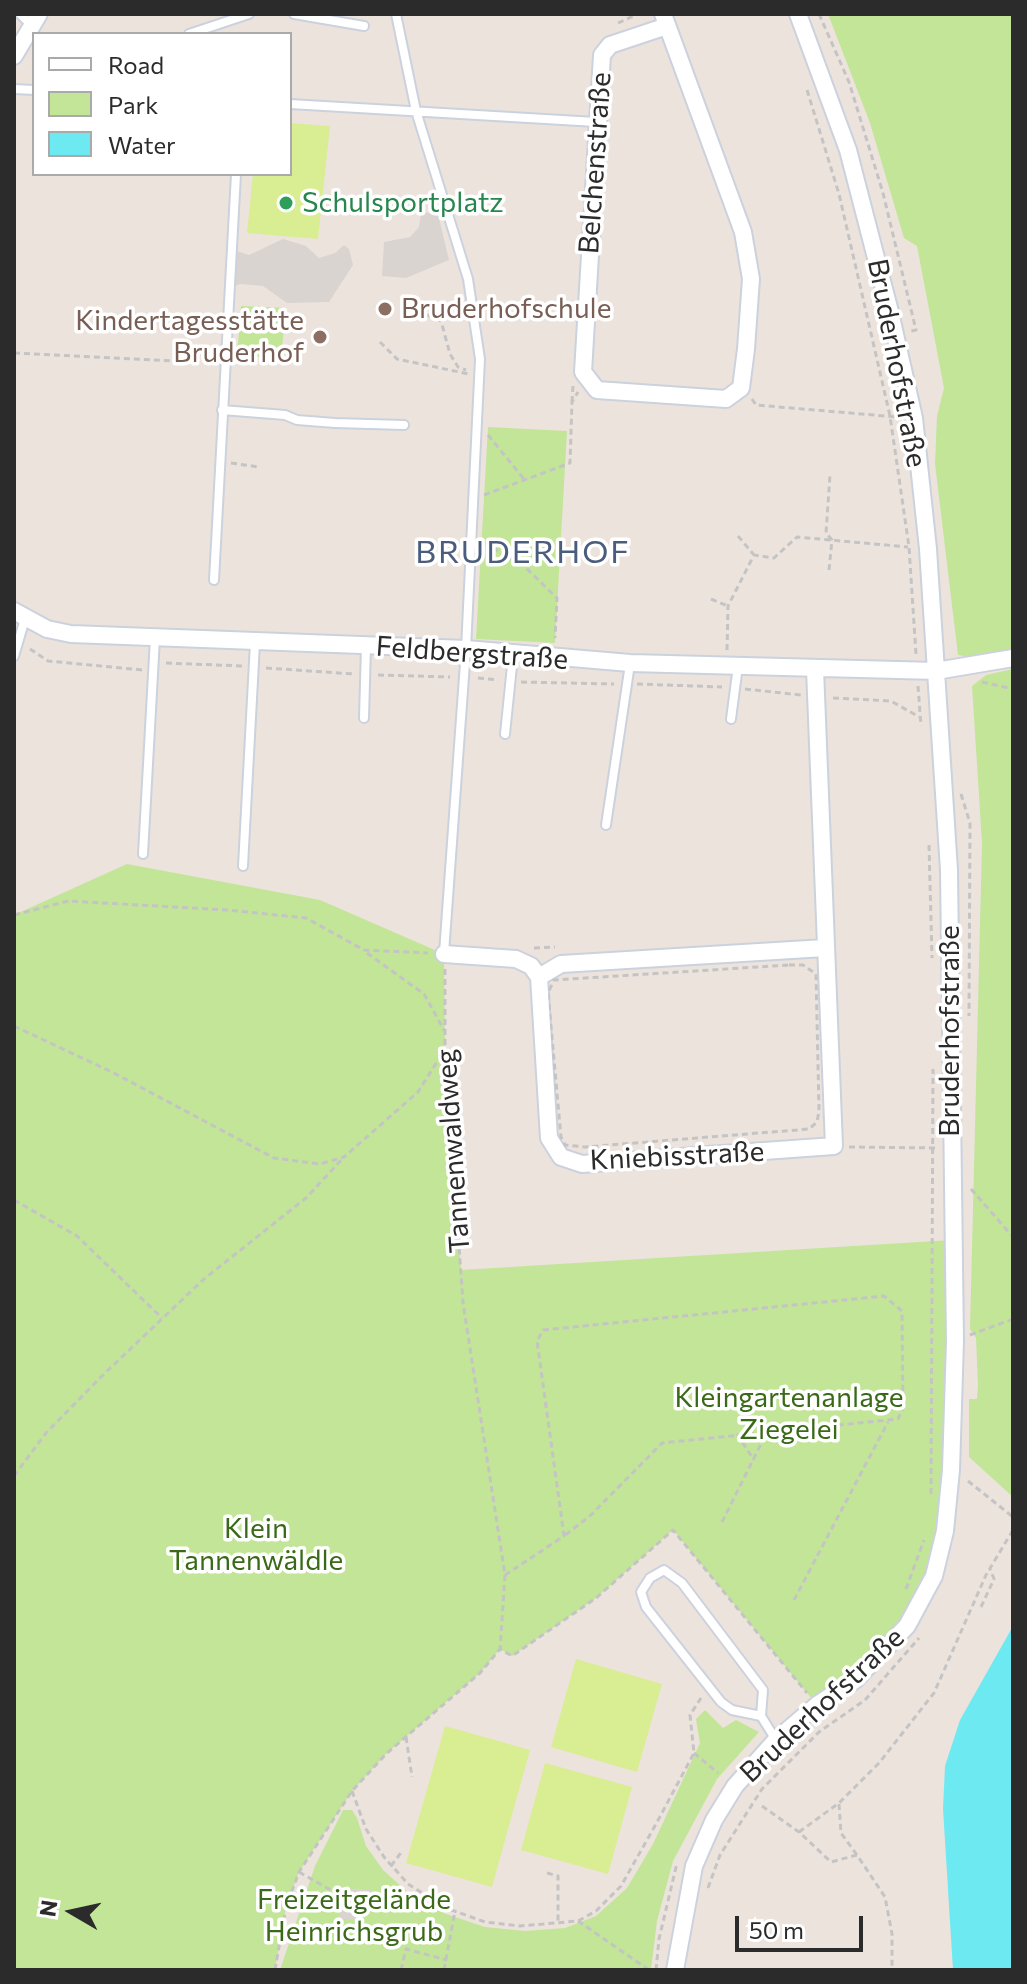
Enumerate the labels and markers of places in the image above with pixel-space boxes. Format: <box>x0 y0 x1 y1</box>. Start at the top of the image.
place label: Schulsportplatz <box>302 186 503 220</box>
marker: Schulsportplatz <box>277 194 295 212</box>
place label: Bruderhofschule <box>401 292 611 326</box>
marker: Bruderhofschule <box>376 300 394 318</box>
place label: Kindertagesstätte Bruderhof <box>75 304 304 370</box>
marker: Kindertagesstätte Bruderhof <box>311 328 329 346</box>

